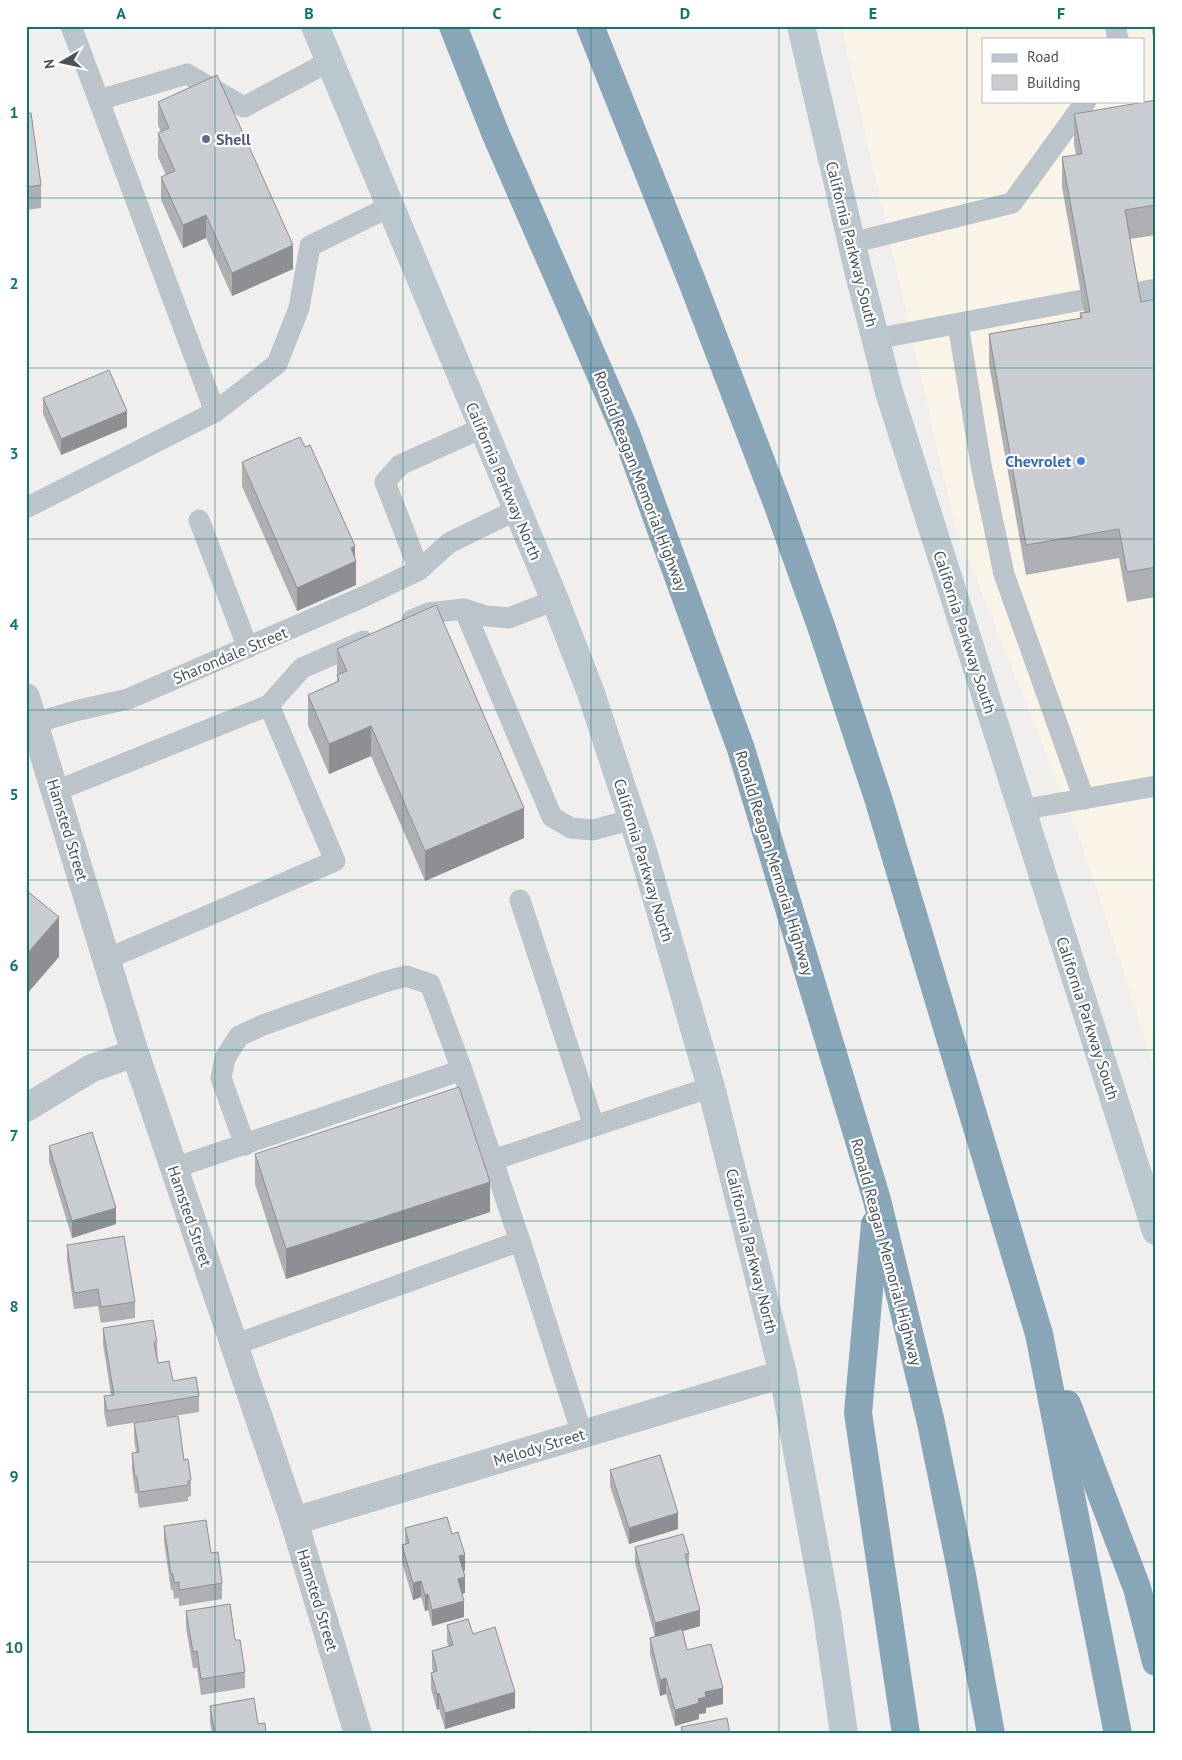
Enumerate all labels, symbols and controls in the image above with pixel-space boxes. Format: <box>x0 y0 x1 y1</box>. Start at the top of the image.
text: A <box>116 3 126 23</box>
text: B <box>304 3 314 23</box>
text: C <box>493 3 502 23</box>
text: D <box>680 3 690 23</box>
text: E <box>869 3 877 23</box>
text: F <box>1057 3 1065 23</box>
north arrow <box>38 38 88 88</box>
legend <box>982 38 1144 102</box>
text: Road <box>1027 47 1059 66</box>
text: N <box>40 58 59 70</box>
text: Building <box>1027 73 1081 92</box>
text: 1 <box>9 102 19 122</box>
place label: Shell <box>216 129 251 149</box>
marker: Shell <box>200 133 212 145</box>
street label: California Parkway South <box>822 159 882 329</box>
text: 2 <box>9 273 19 293</box>
street label: Ronald Reagan Memorial Highway <box>590 368 693 595</box>
street label: California Parkway North <box>462 399 546 563</box>
text: 3 <box>9 443 19 463</box>
place label: Chevrolet <box>1005 451 1071 471</box>
marker: Chevrolet <box>1075 455 1087 467</box>
street label: California Parkway South <box>929 548 1001 716</box>
text: 4 <box>9 614 19 634</box>
street label: Sharondale Street <box>170 622 291 688</box>
street label: Ronald Reagan Memorial Highway <box>731 748 819 979</box>
street label: California Parkway North <box>610 776 678 944</box>
street label: Hamsted Street <box>43 777 93 884</box>
text: 5 <box>9 784 19 804</box>
street label: California Parkway South <box>1052 934 1124 1102</box>
text: 6 <box>9 955 19 975</box>
text: 7 <box>9 1125 19 1145</box>
street label: Ronald Reagan Memorial Highway <box>847 1136 927 1368</box>
street label: Hamsted Street <box>163 1163 217 1270</box>
street label: California Parkway North <box>722 1166 782 1336</box>
text: 8 <box>9 1296 19 1316</box>
street label: Melody Street <box>491 1423 588 1470</box>
text: 9 <box>9 1466 19 1486</box>
street label: Hamsted Street <box>293 1547 343 1654</box>
text: 10 <box>5 1637 23 1657</box>

